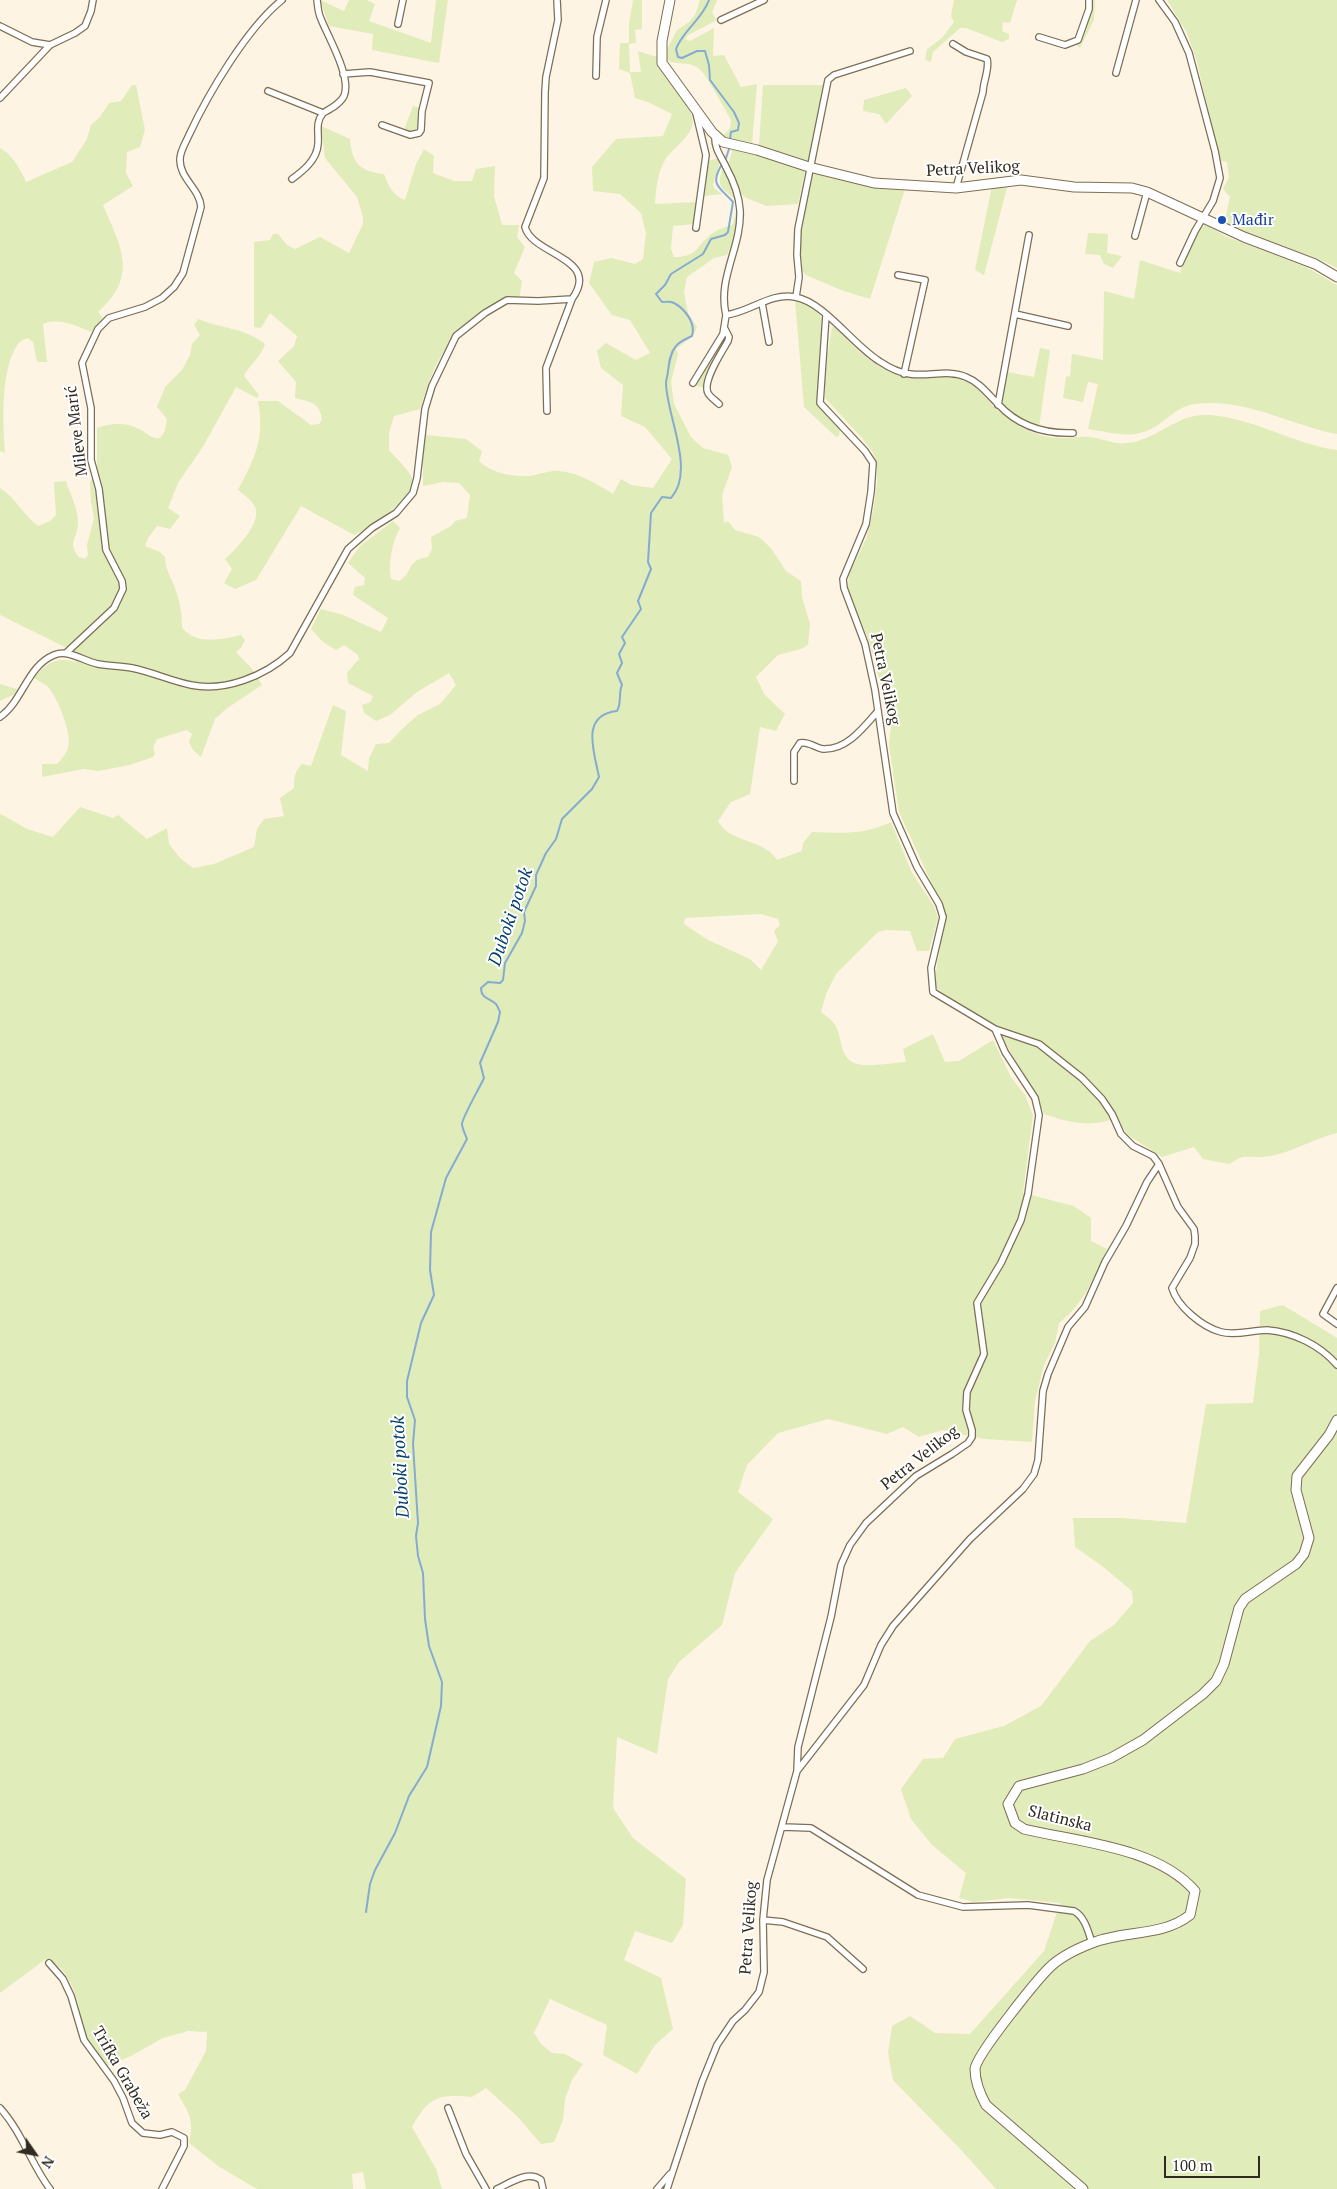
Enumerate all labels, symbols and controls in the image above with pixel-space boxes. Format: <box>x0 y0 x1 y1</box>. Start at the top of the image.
street label: Petra Velikog <box>926 157 1020 181</box>
place label: Mađir <box>1232 210 1274 230</box>
marker: Mađir <box>1216 214 1228 226</box>
street label: Mileve Marić <box>62 384 92 478</box>
street label: Petra Velikog <box>866 631 904 727</box>
water label: Duboki potok <box>484 865 538 969</box>
water label: Duboki potok <box>388 1415 414 1519</box>
street label: Petra Velikog <box>877 1422 963 1494</box>
street label: Slatinska <box>1026 1802 1094 1836</box>
street label: Petra Velikog <box>736 1881 762 1975</box>
street label: Trifka Grabeža <box>88 2023 156 2123</box>
north arrow <box>10 2129 60 2179</box>
scale bar <box>1167 2146 1263 2178</box>
text: N <box>37 2153 59 2172</box>
text: 100 m <box>1172 2155 1213 2175</box>

